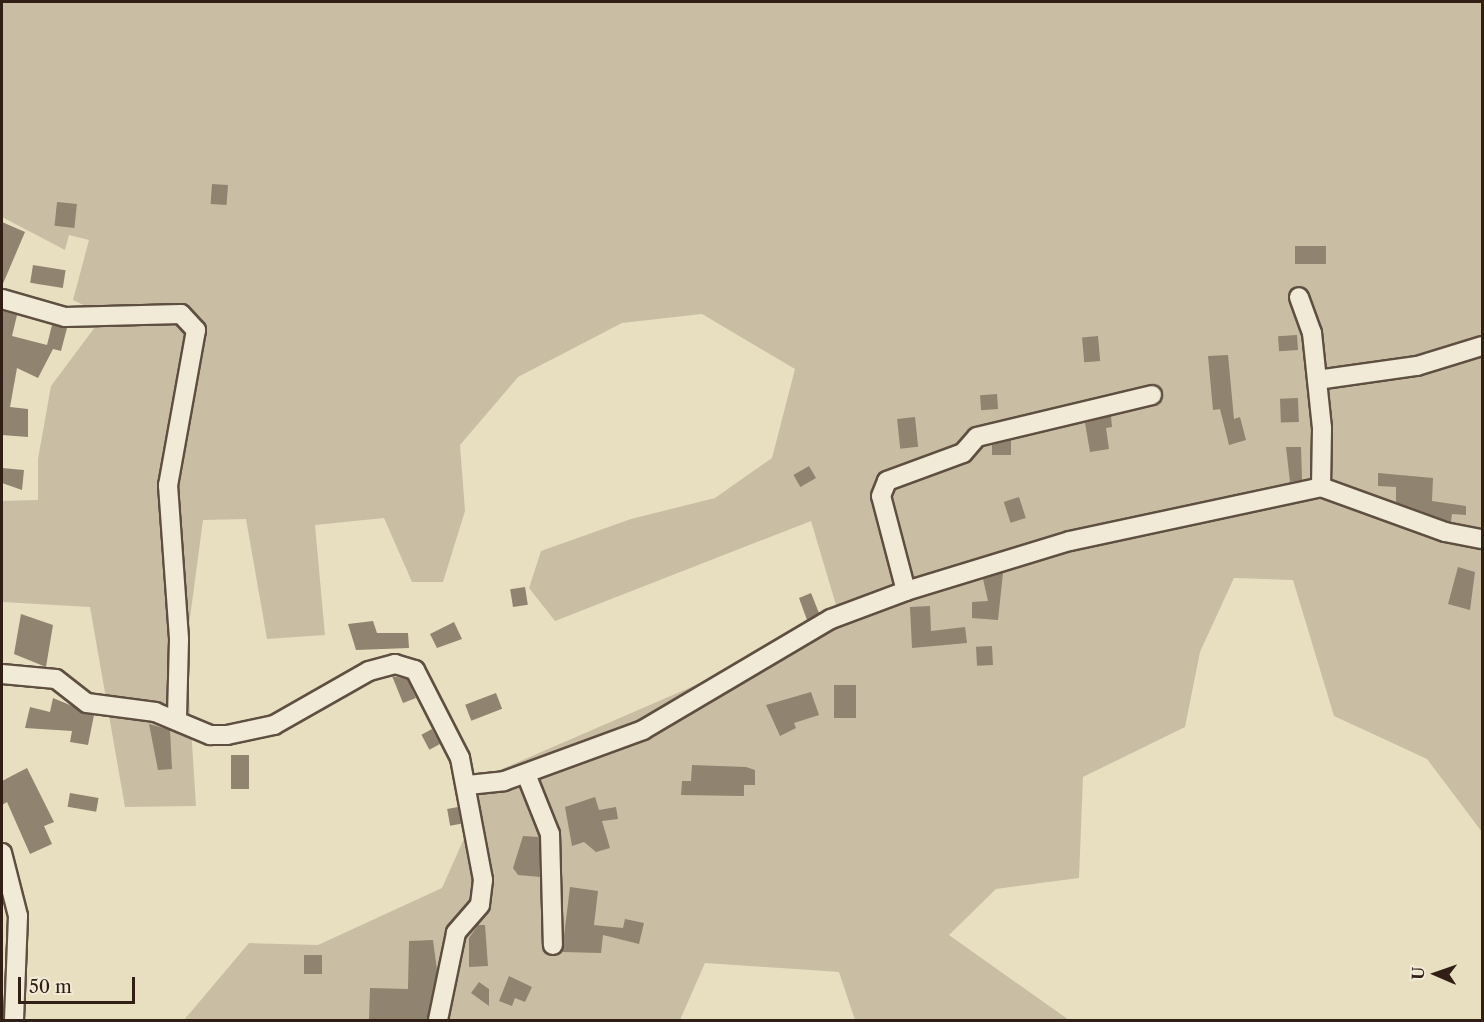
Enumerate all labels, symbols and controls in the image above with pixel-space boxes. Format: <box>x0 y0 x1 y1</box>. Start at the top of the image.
north arrow <box>1406 944 1466 1004</box>
scale bar <box>21 965 138 1003</box>
text: U <box>1408 967 1428 980</box>
text: 50 m <box>29 976 72 998</box>

